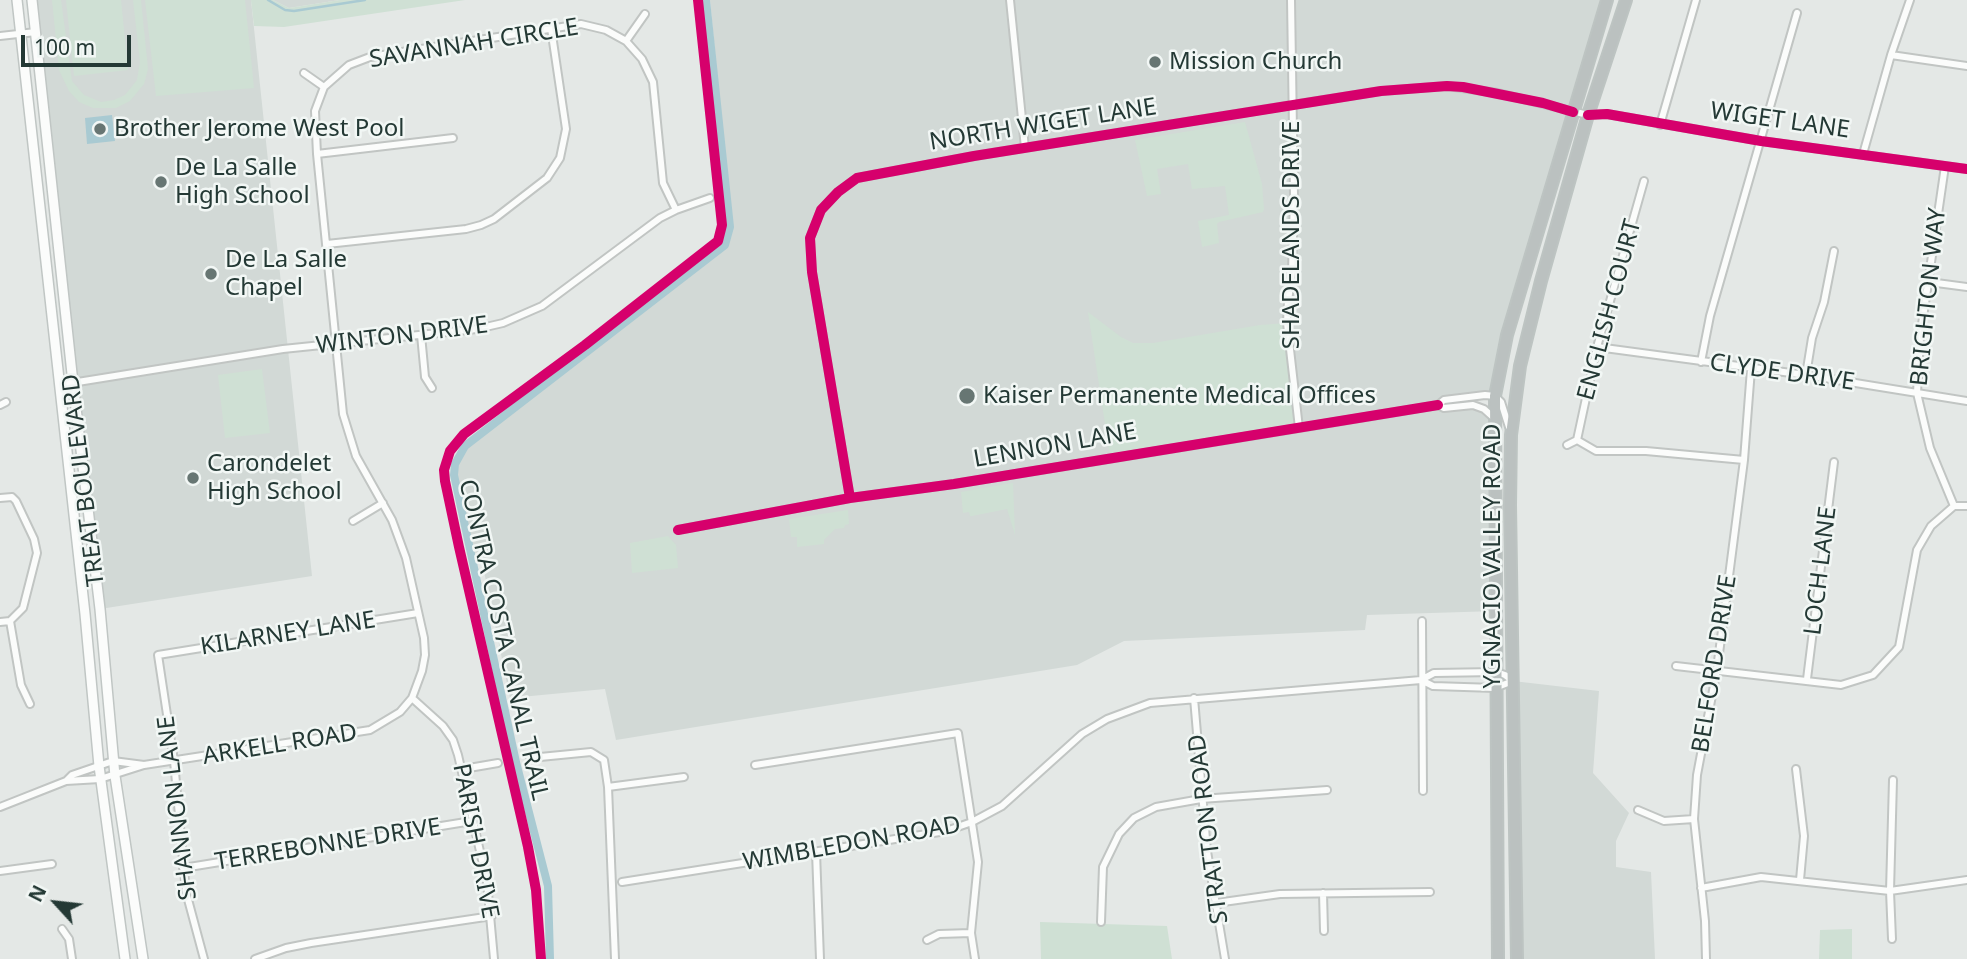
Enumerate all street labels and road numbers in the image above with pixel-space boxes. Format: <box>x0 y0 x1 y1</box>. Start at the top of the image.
street label: SAVANNAH CIRCLE <box>367 13 581 75</box>
street label: NORTH WIGET LANE <box>927 93 1159 157</box>
street label: WIGET LANE <box>1709 97 1851 145</box>
street label: SHADELANDS DRIVE <box>1278 121 1306 349</box>
street label: BRIGHTON WAY <box>1905 207 1953 387</box>
street label: ENGLISH COURT <box>1572 216 1648 404</box>
street label: WINTON DRIVE <box>314 311 490 361</box>
street label: CLYDE DRIVE <box>1708 349 1856 397</box>
street label: TREAT BOULEVARD <box>57 372 111 588</box>
street label: LENNON LANE <box>971 417 1139 475</box>
street label: YGNACIO VALLEY ROAD <box>1479 423 1507 689</box>
street label: CONTRA COSTA CANAL TRAIL <box>452 477 554 803</box>
street label: LOCH LANE <box>1799 505 1843 637</box>
street label: BELFORD DRIVE <box>1687 573 1743 755</box>
street label: KILARNEY LANE <box>198 606 378 662</box>
street label: SHANNON LANE <box>152 714 204 902</box>
street label: ARKELL ROAD <box>201 719 359 771</box>
street label: STRATTON ROAD <box>1183 732 1235 926</box>
street label: PARISH DRIVE <box>446 761 504 921</box>
street label: WIMBLEDON ROAD <box>741 811 963 877</box>
street label: TERREBONNE DRIVE <box>213 813 443 877</box>

